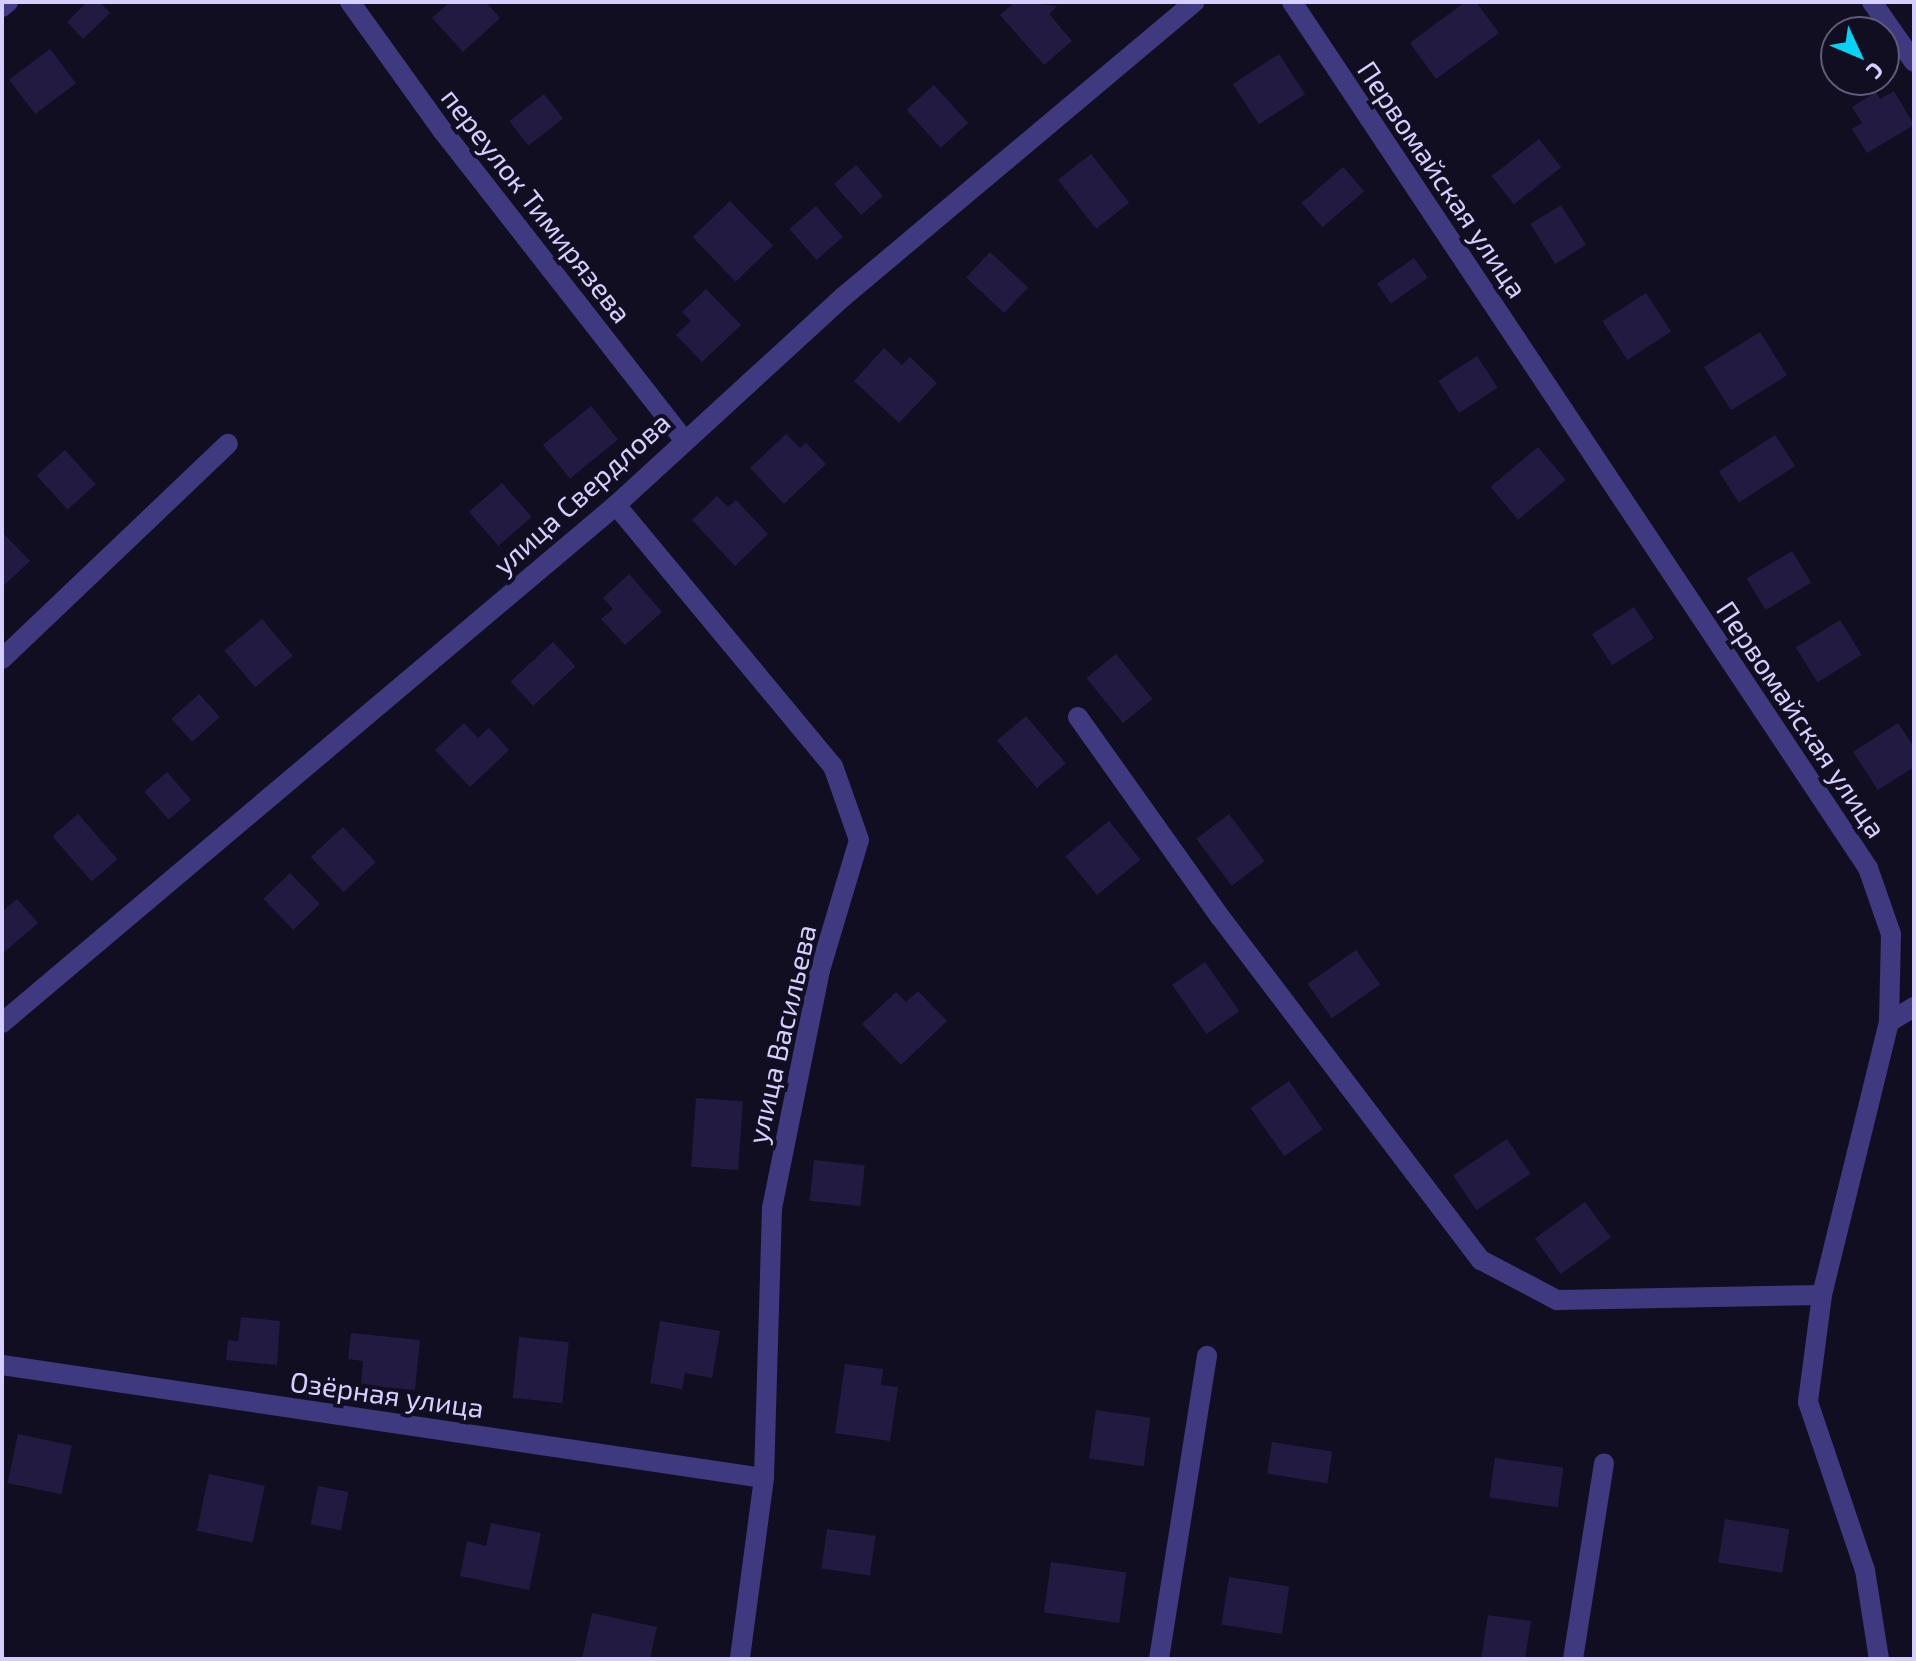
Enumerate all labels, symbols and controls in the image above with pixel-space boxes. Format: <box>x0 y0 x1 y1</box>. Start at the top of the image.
north arrow <box>1820 16 1900 96</box>
street label: Первомайская улица <box>1351 54 1535 304</box>
text: С <box>1862 58 1890 85</box>
street label: переулок Тимирязева <box>435 81 639 329</box>
street label: улица Свердлова <box>486 405 676 581</box>
street label: Первомайская улица <box>1710 594 1894 844</box>
street label: улица Васильева <box>739 921 823 1147</box>
street label: Озёрная улица <box>288 1364 486 1424</box>

